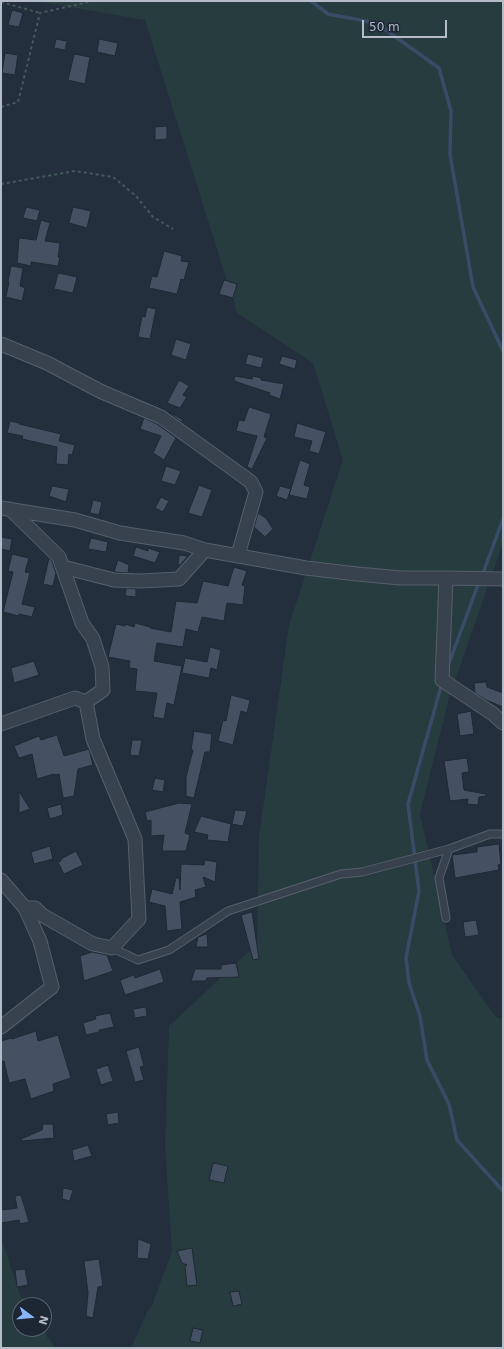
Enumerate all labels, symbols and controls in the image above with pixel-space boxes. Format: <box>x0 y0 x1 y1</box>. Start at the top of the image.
scale bar <box>364 12 449 38</box>
text: 50 m <box>369 20 400 34</box>
north arrow <box>12 1297 52 1337</box>
text: N <box>36 1314 51 1326</box>

